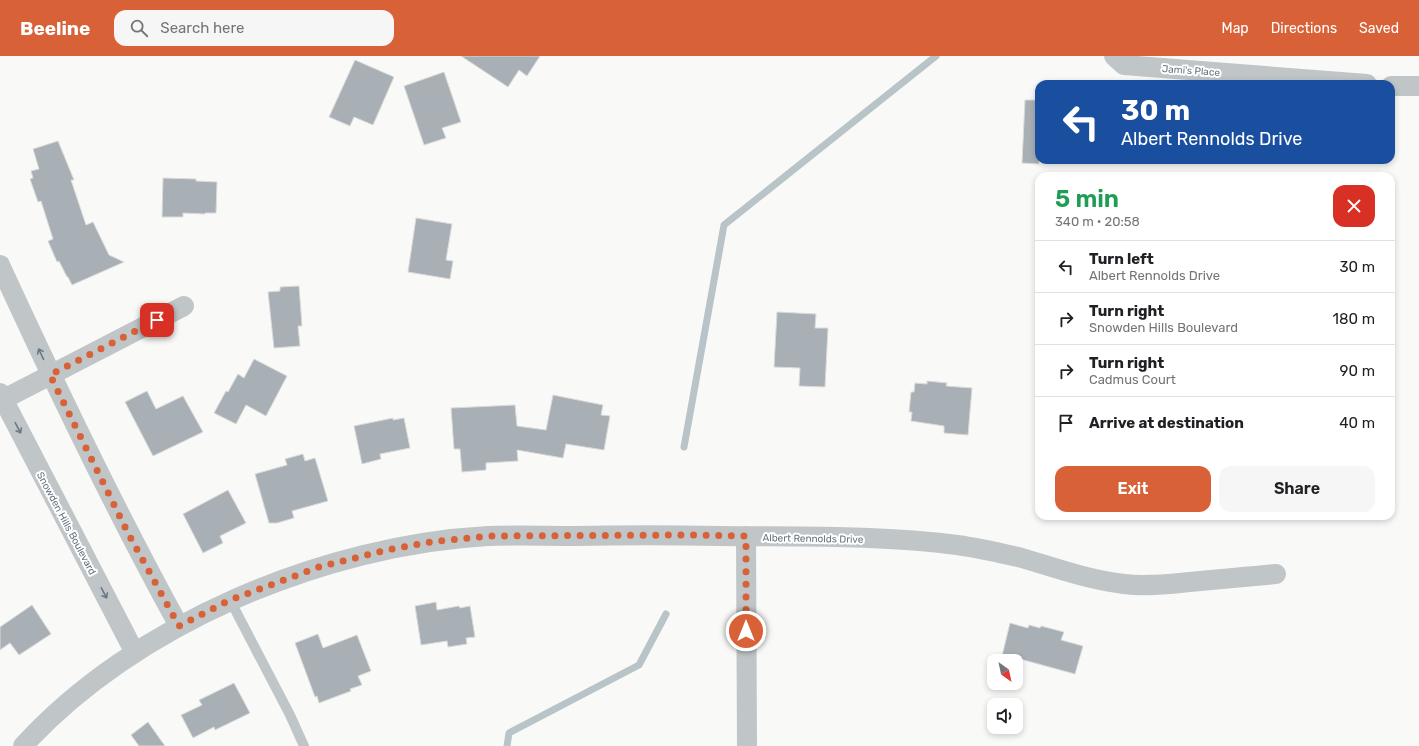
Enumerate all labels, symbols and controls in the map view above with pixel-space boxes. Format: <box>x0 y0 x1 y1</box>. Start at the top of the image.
search box <box>114 10 394 46</box>
text: Beeline <box>20 17 90 40</box>
icon: search <box>128 17 150 39</box>
text: Search here <box>160 19 244 37</box>
text: Map <box>1222 20 1249 37</box>
text: Directions <box>1271 20 1337 37</box>
text: Saved <box>1359 20 1399 37</box>
street label: Jami's Place <box>1162 63 1221 79</box>
text: 30 m <box>1121 94 1190 127</box>
icon: left <box>1055 96 1107 148</box>
text: Albert Rennolds Drive <box>1121 128 1302 150</box>
text: 5 min <box>1055 185 1119 213</box>
button: close <box>1333 185 1375 227</box>
text: 340 m · 20:58 <box>1055 214 1140 229</box>
text: Turn left <box>1089 250 1154 268</box>
icon: left <box>1055 256 1077 278</box>
text: 30 m <box>1339 258 1375 276</box>
text: Albert Rennolds Drive <box>1089 268 1220 283</box>
text: Turn right <box>1089 302 1164 320</box>
pin <box>140 303 174 337</box>
icon: right <box>1055 308 1077 330</box>
icon: arrive <box>146 309 168 331</box>
text: 180 m <box>1333 310 1375 328</box>
text: Snowden Hills Boulevard <box>1089 320 1238 335</box>
one-way arrow <box>37 348 44 360</box>
text: Turn right <box>1089 354 1164 372</box>
icon: right <box>1055 360 1077 382</box>
text: 90 m <box>1340 362 1375 380</box>
text: Cadmus Court <box>1089 372 1176 387</box>
icon: arrive <box>1055 412 1077 434</box>
text: Arrive at destination <box>1089 414 1244 432</box>
text: 40 m <box>1339 414 1375 432</box>
one-way arrow <box>14 422 22 434</box>
button: Exit <box>1055 466 1211 512</box>
button: Share <box>1219 466 1375 512</box>
street label: Snowden Hills Boulevard <box>34 470 98 577</box>
street label: Albert Rennolds Drive <box>762 532 864 546</box>
one-way arrow <box>101 586 108 598</box>
position arrow <box>725 610 767 652</box>
north arrow <box>987 654 1023 690</box>
map controls <box>987 654 1023 734</box>
button: sound <box>987 698 1023 734</box>

